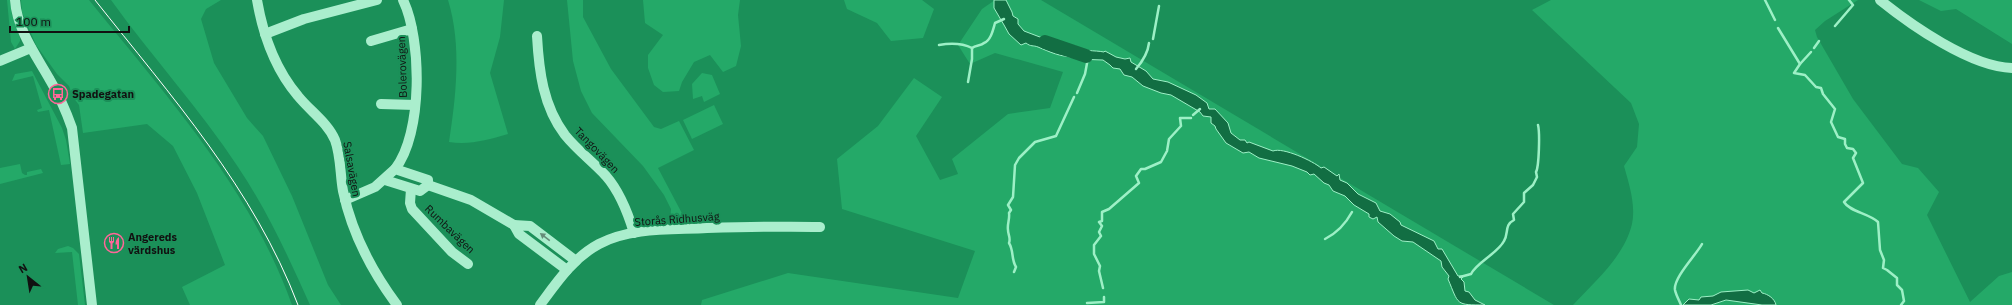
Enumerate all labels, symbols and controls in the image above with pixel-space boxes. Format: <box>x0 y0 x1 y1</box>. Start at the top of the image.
scale bar <box>10 8 129 34</box>
text: 100 m <box>16 14 51 29</box>
street label: Bolerovägen <box>394 36 410 98</box>
bus stop icon: Spadegatan <box>47 83 69 105</box>
place label: Spadegatan <box>72 87 134 101</box>
street label: Tangovägen <box>572 124 622 176</box>
street label: Salsavägen <box>340 140 364 198</box>
street label: Rumbavägen <box>422 202 478 256</box>
street label: Storås Ridhusväg <box>634 209 720 229</box>
place label: Angereds värdshus <box>128 230 178 257</box>
restaurant icon: Angereds värdshus <box>103 232 125 254</box>
one-way arrow <box>539 233 550 242</box>
north arrow <box>8 257 48 297</box>
text: N <box>16 260 30 276</box>

